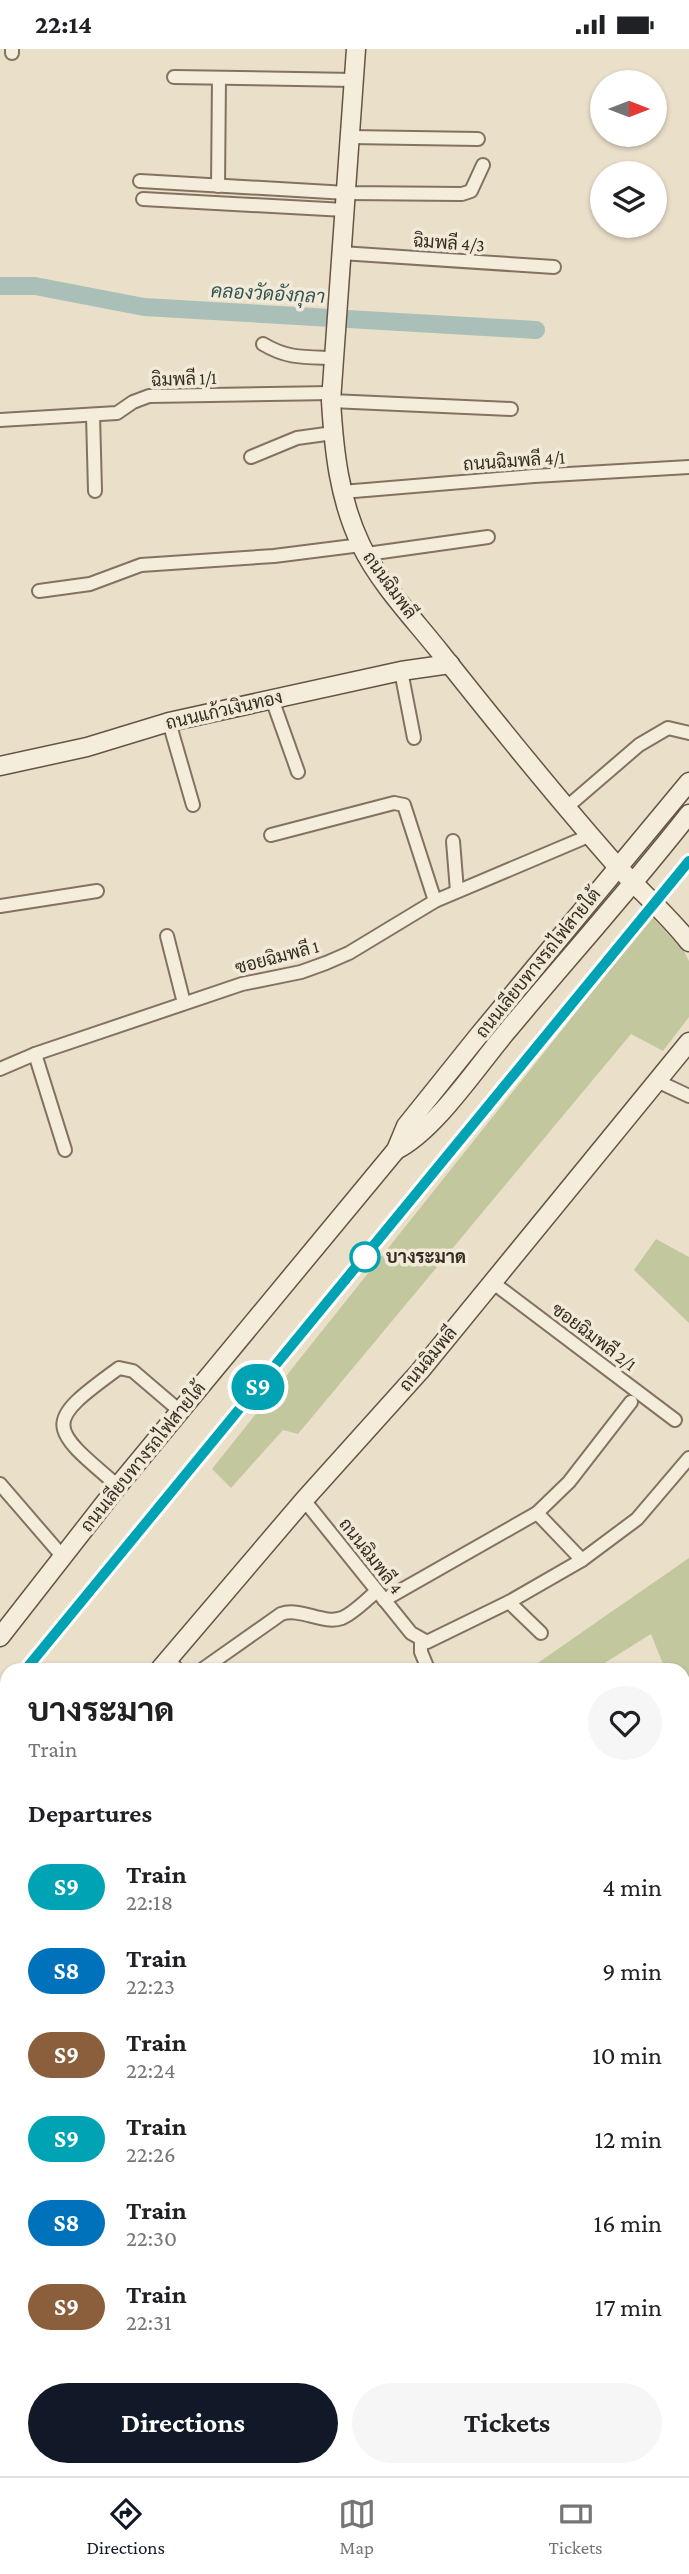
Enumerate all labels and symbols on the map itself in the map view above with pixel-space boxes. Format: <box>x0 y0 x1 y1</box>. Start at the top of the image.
north arrow <box>590 70 667 147</box>
street label: ฉิมพลี 4/3 <box>413 228 486 255</box>
water label: คลองวัดอังกุลา <box>210 280 326 309</box>
street label: ฉิมพลี 1/1 <box>151 365 217 390</box>
street label: ถนนฉิมพลี 4/1 <box>462 444 566 475</box>
street label: ถนนฉิมพลี <box>359 546 423 622</box>
street label: ถนนแก้วเงินทอง <box>163 685 284 733</box>
street label: ถนนเลียบทางรถไฟสายใต้ <box>469 882 605 1042</box>
street label: ซอยฉิมพลี 1 <box>232 933 321 978</box>
marker: บางระมาด <box>350 1242 380 1272</box>
place label: บางระมาด <box>386 1247 466 1267</box>
street label: ซอยฉิมพลี 2/1 <box>548 1296 642 1375</box>
street label: ถนนฉิมพลี <box>393 1321 461 1395</box>
line badge: S9 <box>226 1364 290 1410</box>
street label: ถนนเลียบทางรถไฟสายใต้ <box>74 1376 210 1536</box>
street label: ถนนฉิมพลี 4 <box>335 1512 409 1598</box>

